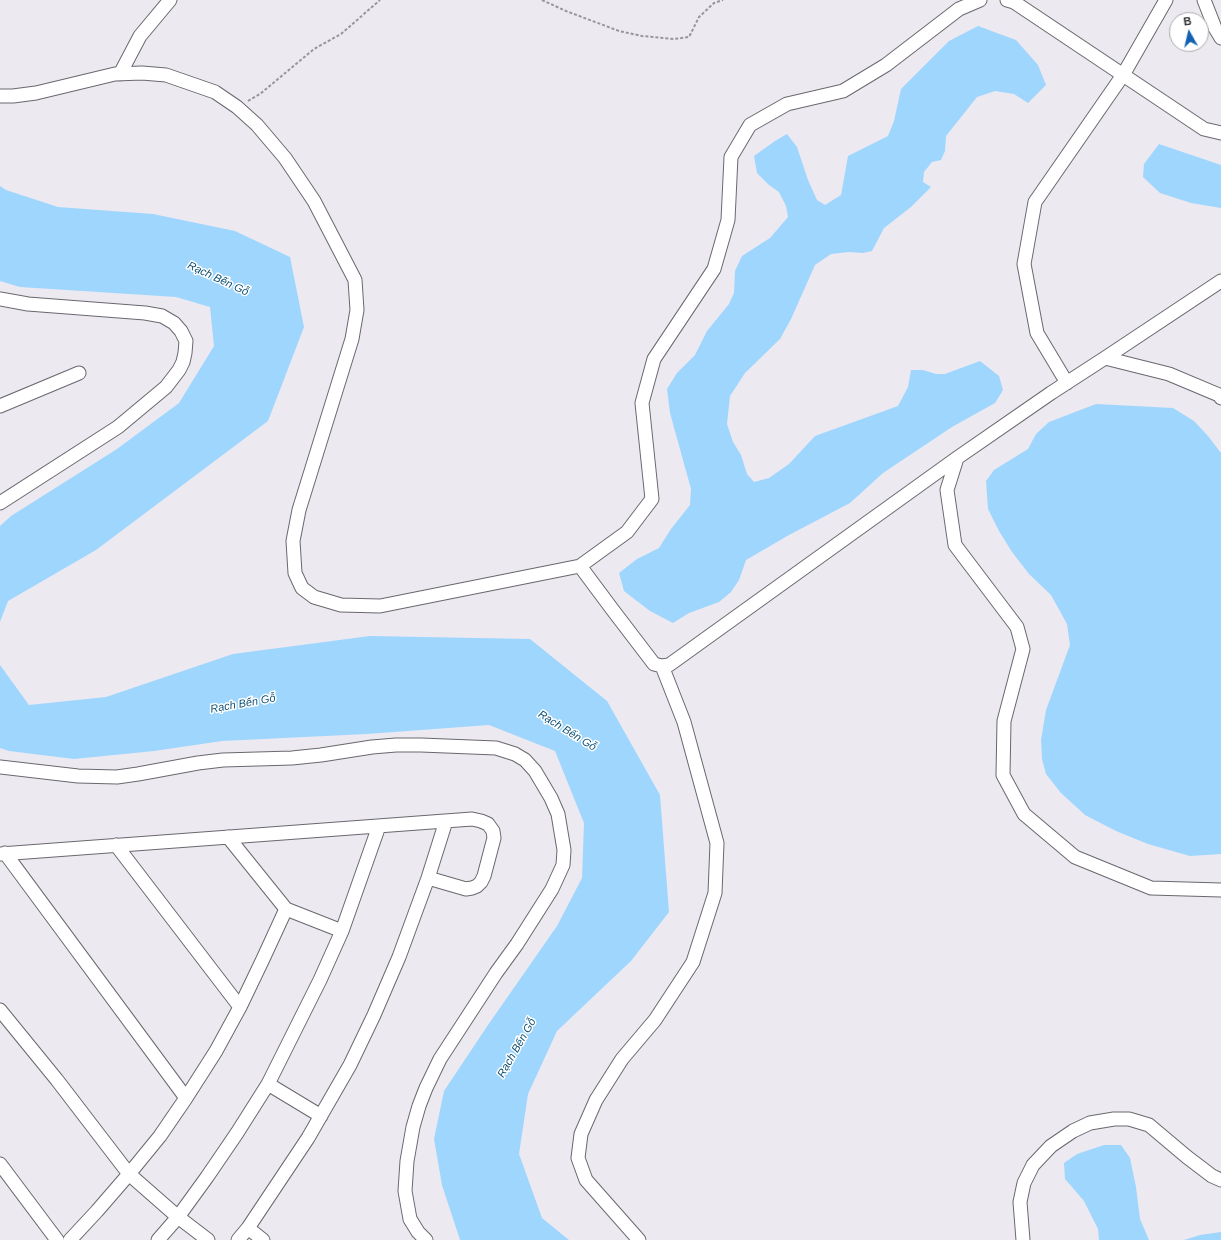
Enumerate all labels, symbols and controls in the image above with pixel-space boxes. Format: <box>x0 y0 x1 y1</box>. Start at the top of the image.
north arrow <box>1169 12 1209 52</box>
text: B <box>1183 15 1192 28</box>
water label: Rạch Bến Gỗ <box>185 259 251 299</box>
water label: Rạch Bến Gỗ <box>209 692 277 716</box>
water label: Rạch Bến Gỗ <box>536 708 598 754</box>
water label: Rạch Bến Gỗ <box>495 1016 539 1080</box>

